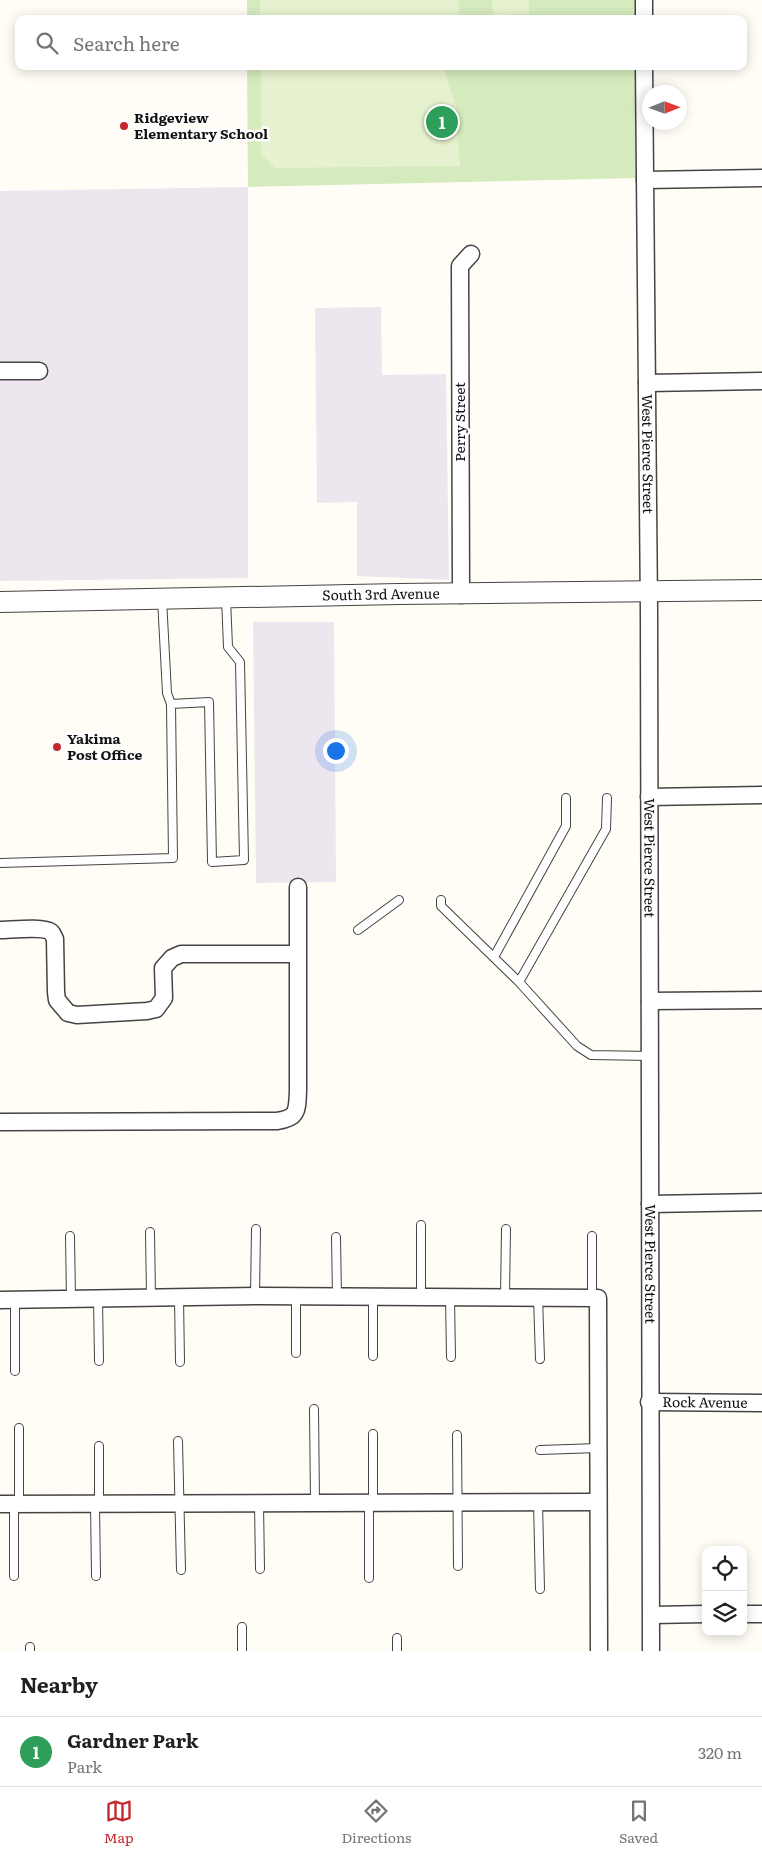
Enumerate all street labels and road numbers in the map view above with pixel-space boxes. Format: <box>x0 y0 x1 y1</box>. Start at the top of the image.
street label: Perry Street <box>449 382 469 462</box>
street label: West Pierce Street <box>638 394 659 514</box>
street label: South 3rd Avenue <box>322 583 440 605</box>
street label: West Pierce Street <box>640 798 661 918</box>
street label: West Pierce Street <box>641 1204 661 1324</box>
street label: Rock Avenue <box>662 1391 748 1412</box>

